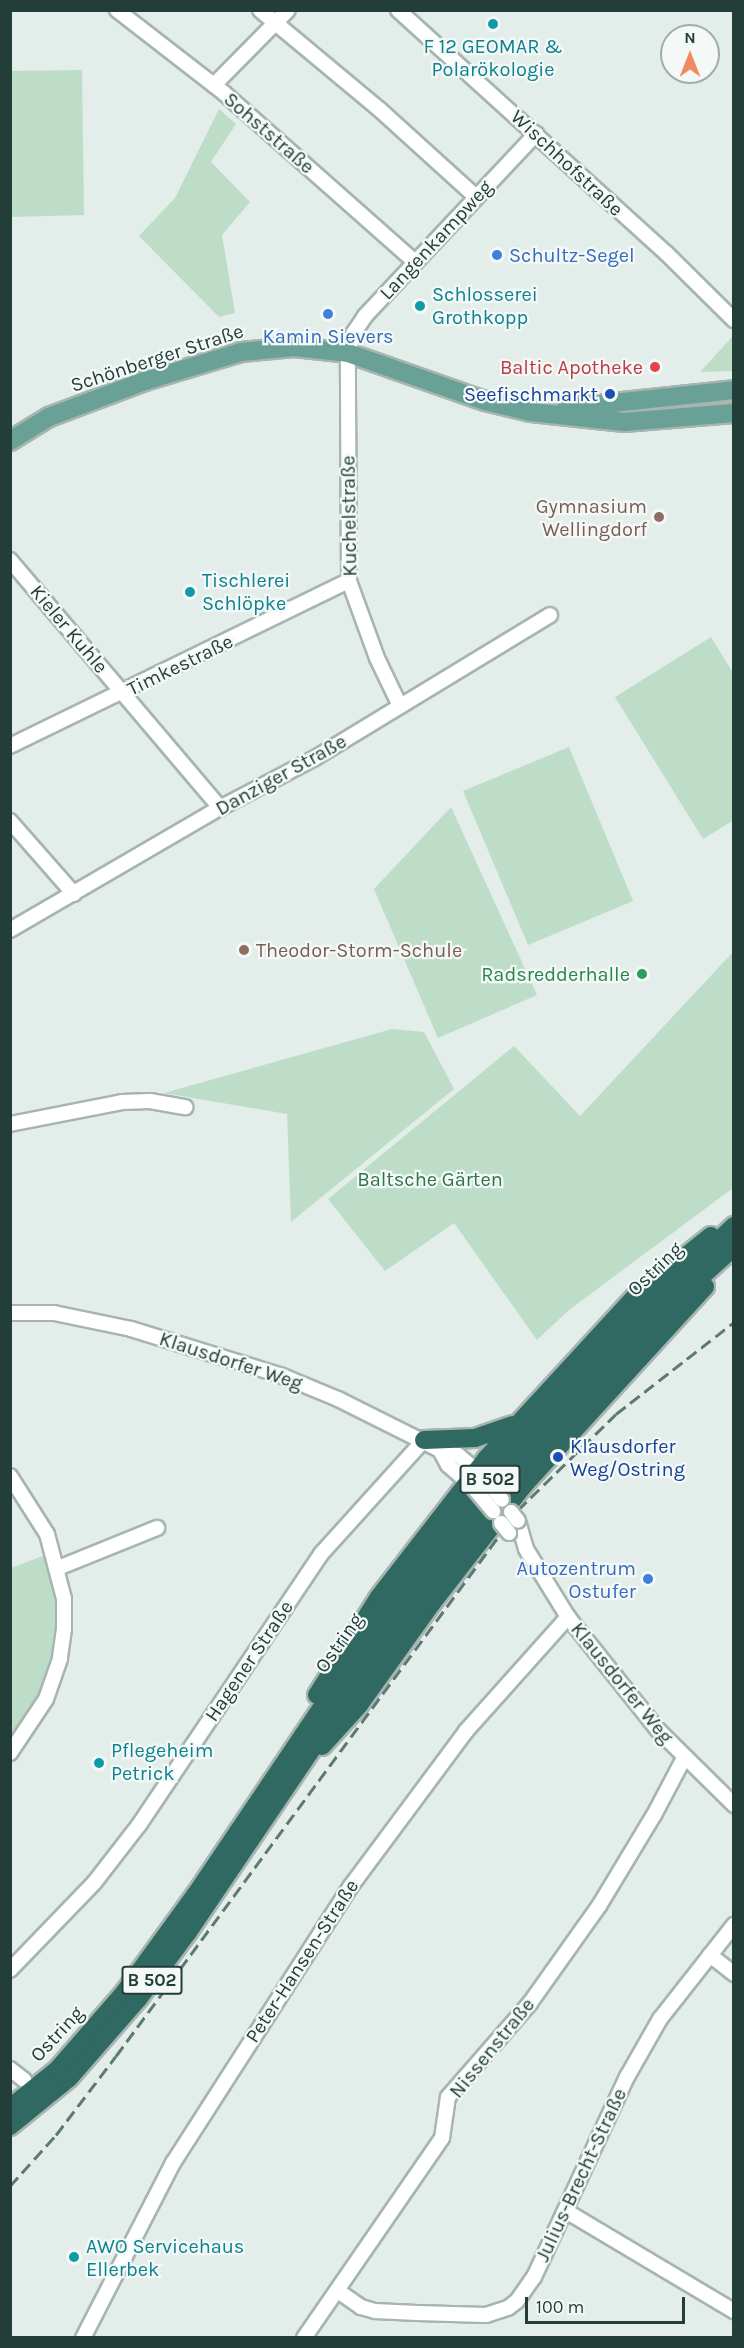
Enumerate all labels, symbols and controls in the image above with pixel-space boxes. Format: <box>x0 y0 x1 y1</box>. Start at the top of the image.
marker: F 12 GEOMAR & Polarökologie <box>486 17 500 31</box>
north arrow <box>660 24 720 84</box>
text: N <box>684 28 696 47</box>
place label: F 12 GEOMAR & Polarökologie <box>424 34 562 81</box>
street label: Sohststraße <box>219 87 319 179</box>
street label: Wischhofstraße <box>506 105 628 221</box>
street label: Langenkampweg <box>374 175 498 305</box>
place label: Schultz-Segel <box>509 243 635 267</box>
marker: Schultz-Segel <box>490 248 504 262</box>
place label: Schlosserei Grothkopp <box>432 282 538 329</box>
marker: Schlosserei Grothkopp <box>413 299 427 313</box>
marker: Kamin Sievers <box>321 307 335 321</box>
street label: Schönberger Straße <box>67 319 247 397</box>
place label: Kamin Sievers <box>262 324 394 348</box>
place label: Baltic Apotheke <box>500 355 643 379</box>
marker: Baltic Apotheke <box>648 360 662 374</box>
place label: Seefischmarkt <box>464 382 598 406</box>
marker: Seefischmarkt <box>603 387 617 401</box>
street label: Kuchelstraße <box>336 455 362 577</box>
place label: Gymnasium Wellingdorf <box>536 494 647 541</box>
marker: Gymnasium Wellingdorf <box>652 510 666 524</box>
place label: Tischlerei Schlöpke <box>202 568 290 615</box>
street label: Kieler Kuhle <box>25 580 113 678</box>
marker: Tischlerei Schlöpke <box>183 585 197 599</box>
street label: Timkestraße <box>123 629 237 701</box>
street label: Danziger Straße <box>211 729 351 821</box>
place label: Theodor-Storm-Schule <box>256 938 462 962</box>
marker: Theodor-Storm-Schule <box>237 943 251 957</box>
place label: Radsredderhalle <box>481 962 630 986</box>
marker: Radsredderhalle <box>635 967 649 981</box>
park label: Baltsche Gärten <box>357 1167 503 1191</box>
street label: Ostring <box>622 1237 688 1301</box>
street label: Klausdorfer Weg <box>156 1327 306 1395</box>
place label: Klausdorfer Weg/Ostring <box>570 1434 685 1481</box>
marker: Klausdorfer Weg/Ostring <box>551 1450 565 1464</box>
road number: B 502 <box>458 1464 522 1494</box>
place label: Autozentrum Ostufer <box>517 1556 636 1603</box>
marker: Autozentrum Ostufer <box>641 1572 655 1586</box>
street label: Hagener Straße <box>200 1596 298 1726</box>
street label: Ostring <box>310 1608 368 1678</box>
street label: Klausdorfer Weg <box>566 1617 678 1749</box>
place label: Pflegeheim Petrick <box>111 1739 213 1786</box>
marker: Pflegeheim Petrick <box>92 1756 106 1770</box>
street label: Peter-Hansen-Straße <box>240 1875 364 2047</box>
road number: B 502 <box>120 1965 184 1995</box>
street label: Nissenstraße <box>444 1993 540 2103</box>
street label: Ostring <box>25 2001 89 2067</box>
street label: Julius-Brecht-Straße <box>530 2085 632 2265</box>
place label: AWO Servicehaus Ellerbek <box>86 2234 244 2281</box>
marker: AWO Servicehaus Ellerbek <box>67 2250 81 2264</box>
scale bar <box>528 2285 688 2323</box>
text: 100 m <box>536 2296 584 2318</box>

